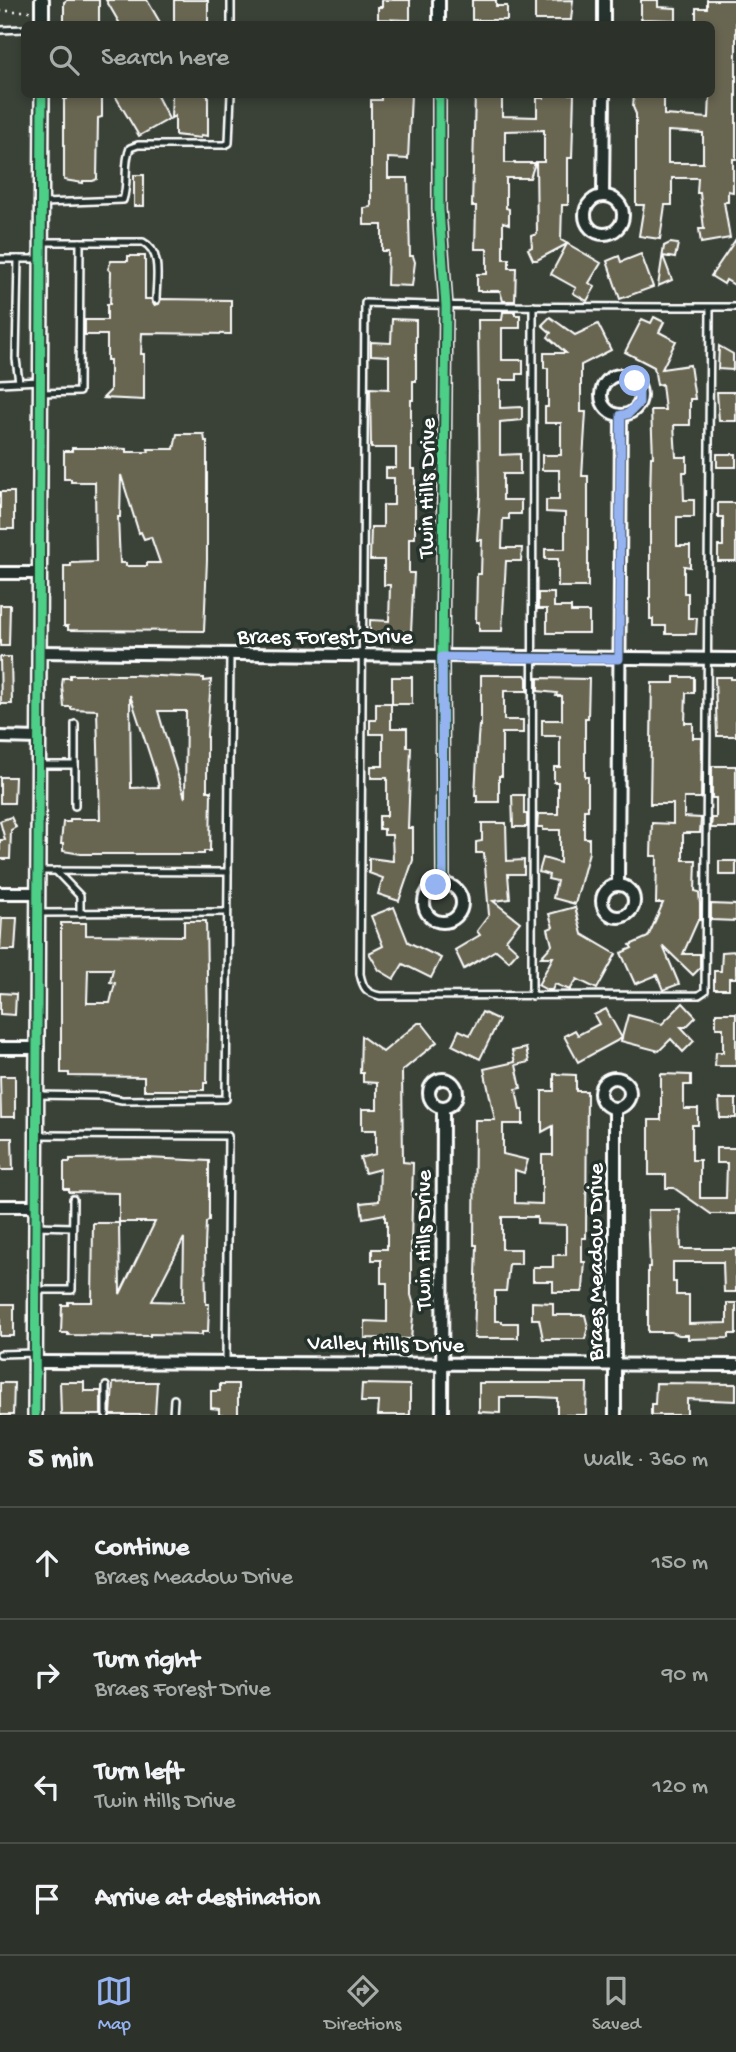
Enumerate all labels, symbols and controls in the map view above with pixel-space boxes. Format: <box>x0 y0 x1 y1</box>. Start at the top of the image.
search box <box>21 21 715 98</box>
icon: search <box>45 41 83 79</box>
text: Search here <box>101 44 229 75</box>
route start <box>619 365 650 396</box>
street label: Twin Hills Drive <box>414 417 443 560</box>
street label: Braes Forest Drive <box>236 625 414 652</box>
route end <box>420 869 451 900</box>
street label: Braes Meadow Drive <box>584 1162 611 1362</box>
street label: Twin Hills Drive <box>412 1169 439 1312</box>
street label: Valley Hills Drive <box>306 1331 466 1360</box>
text: 5 min <box>28 1443 93 1478</box>
text: Walk · 360 m <box>584 1447 708 1474</box>
text: Continue <box>95 1534 189 1565</box>
icon: ahead <box>28 1544 66 1582</box>
text: 150 m <box>652 1550 708 1577</box>
text: Braes Meadow Drive <box>95 1565 293 1592</box>
text: Turn right <box>95 1646 199 1677</box>
icon: right <box>28 1656 66 1694</box>
text: 90 m <box>662 1662 708 1689</box>
text: Braes Forest Drive <box>95 1677 271 1704</box>
text: Turn left <box>95 1758 183 1789</box>
icon: left <box>28 1768 66 1806</box>
text: 120 m <box>653 1774 708 1801</box>
text: Twin Hills Drive <box>95 1789 235 1816</box>
icon: arrive <box>28 1880 66 1918</box>
text: Arrive at destination <box>95 1884 320 1915</box>
tab: Map <box>95 1972 133 2037</box>
tab: Directions <box>324 1972 401 2037</box>
tab: Saved <box>592 1972 641 2037</box>

